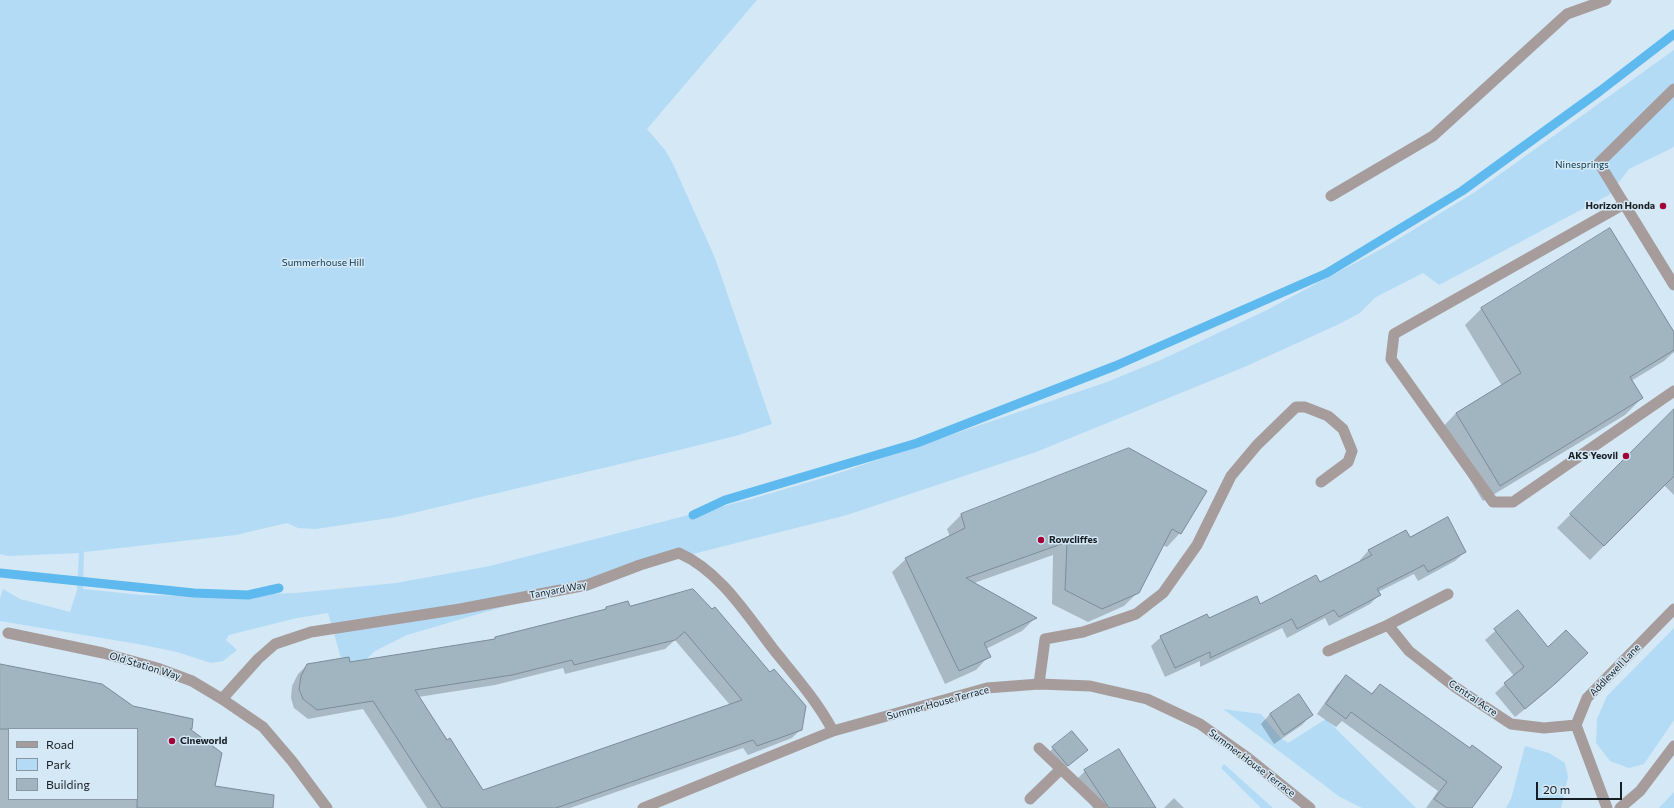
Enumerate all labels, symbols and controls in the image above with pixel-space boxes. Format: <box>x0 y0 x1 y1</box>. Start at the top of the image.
park label: Ninesprings <box>1555 159 1609 171</box>
place label: Horizon Honda <box>1585 200 1655 212</box>
marker: Horizon Honda <box>1658 201 1668 211</box>
park label: Summerhouse Hill <box>282 257 364 269</box>
place label: AKS Yeovil <box>1568 450 1618 462</box>
marker: AKS Yeovil <box>1621 451 1631 461</box>
place label: Rowcliffes <box>1049 534 1097 546</box>
marker: Rowcliffes <box>1036 535 1046 545</box>
street label: Tanyard Way <box>528 579 588 601</box>
street label: Addlewell Lane <box>1587 641 1643 699</box>
street label: Old Station Way <box>108 649 182 683</box>
street label: Central Acre <box>1446 677 1500 719</box>
street label: Summer House Terrace <box>886 684 990 722</box>
street label: Summer House Terrace <box>1206 727 1298 799</box>
legend <box>8 728 138 800</box>
place label: Cineworld <box>180 735 227 747</box>
marker: Cineworld <box>167 736 177 746</box>
text: Road <box>46 737 74 751</box>
text: Park <box>46 757 71 771</box>
scale bar <box>1538 774 1624 800</box>
text: Building <box>46 777 90 791</box>
text: 20 m <box>1543 782 1570 796</box>

